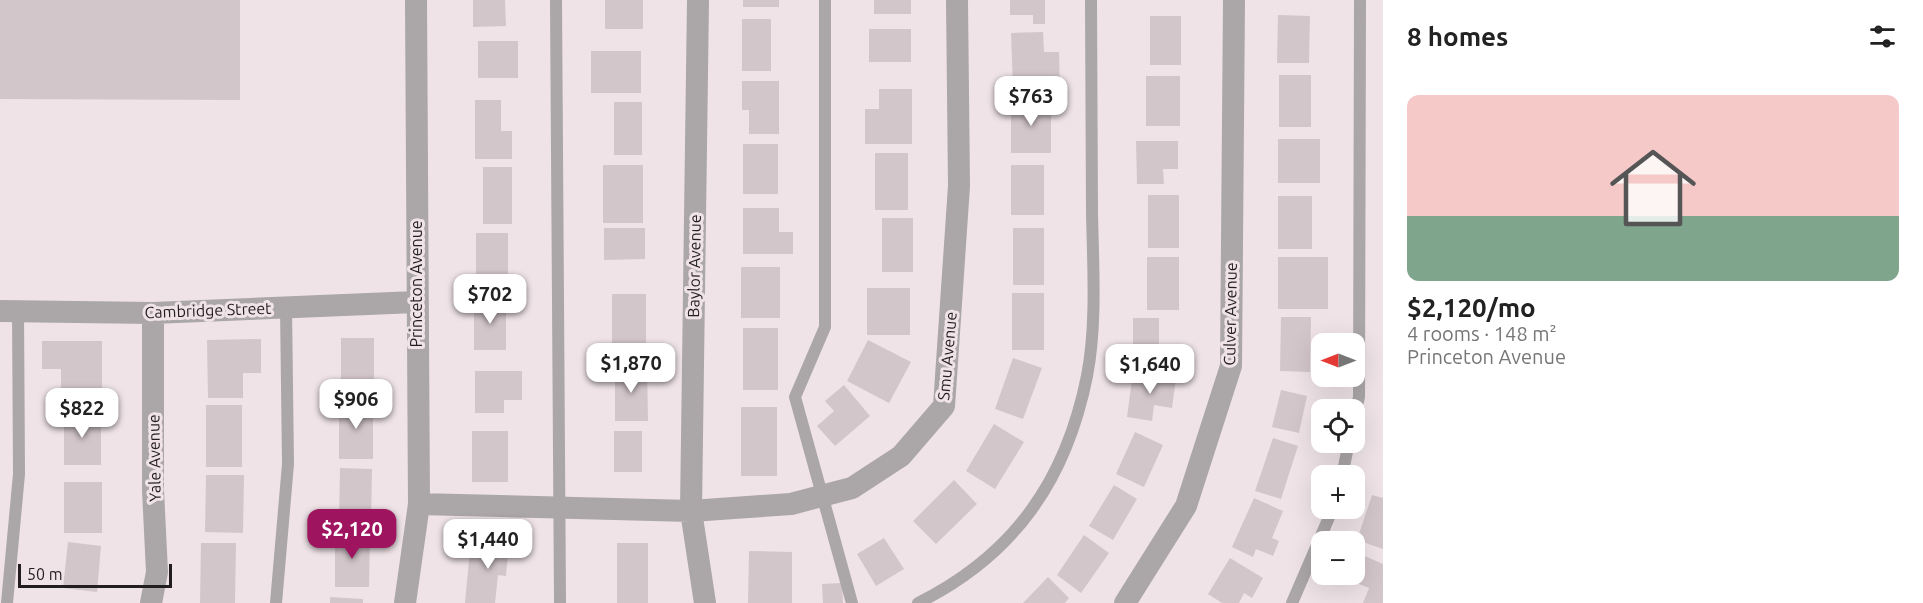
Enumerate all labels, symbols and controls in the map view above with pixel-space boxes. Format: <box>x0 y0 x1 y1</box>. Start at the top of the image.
icon: filters <box>1866 20 1899 53</box>
text: 8 homes <box>1407 22 1508 51</box>
pin: $763 <box>995 76 1067 127</box>
text: $763 <box>1008 84 1054 107</box>
icon: home <box>1599 134 1707 242</box>
street label: Baylor Avenue <box>684 214 704 318</box>
street label: Princeton Avenue <box>407 220 425 348</box>
street label: Culver Avenue <box>1220 262 1240 366</box>
pin: $702 <box>454 274 526 325</box>
text: $702 <box>467 282 513 305</box>
text: $2,120/mo <box>1407 293 1536 322</box>
street label: Cambridge Street <box>144 299 272 321</box>
street label: Smu Avenue <box>934 311 960 401</box>
text: 4 rooms · 148 m² <box>1407 322 1557 345</box>
north arrow <box>1311 333 1365 387</box>
map controls <box>1311 333 1365 585</box>
pin: $1,870 <box>582 343 680 394</box>
pin: $1,640 <box>1101 344 1199 395</box>
text: Princeton Avenue <box>1407 345 1566 368</box>
text: $1,870 <box>600 351 662 374</box>
text: $1,640 <box>1119 352 1181 375</box>
pin: $906 <box>320 379 392 430</box>
text: $906 <box>333 387 379 410</box>
pin: $822 <box>46 388 118 439</box>
text: $822 <box>59 396 105 419</box>
button: locate <box>1311 399 1365 453</box>
street label: Yale Avenue <box>144 414 164 502</box>
button: + <box>1311 465 1365 519</box>
pin: $2,120 <box>303 509 401 560</box>
text: $2,120 <box>321 517 383 540</box>
pin: $1,440 <box>439 519 537 570</box>
text: $1,440 <box>457 527 519 550</box>
button: − <box>1311 531 1365 585</box>
scale bar <box>18 561 172 588</box>
text: 50 m <box>27 565 63 583</box>

